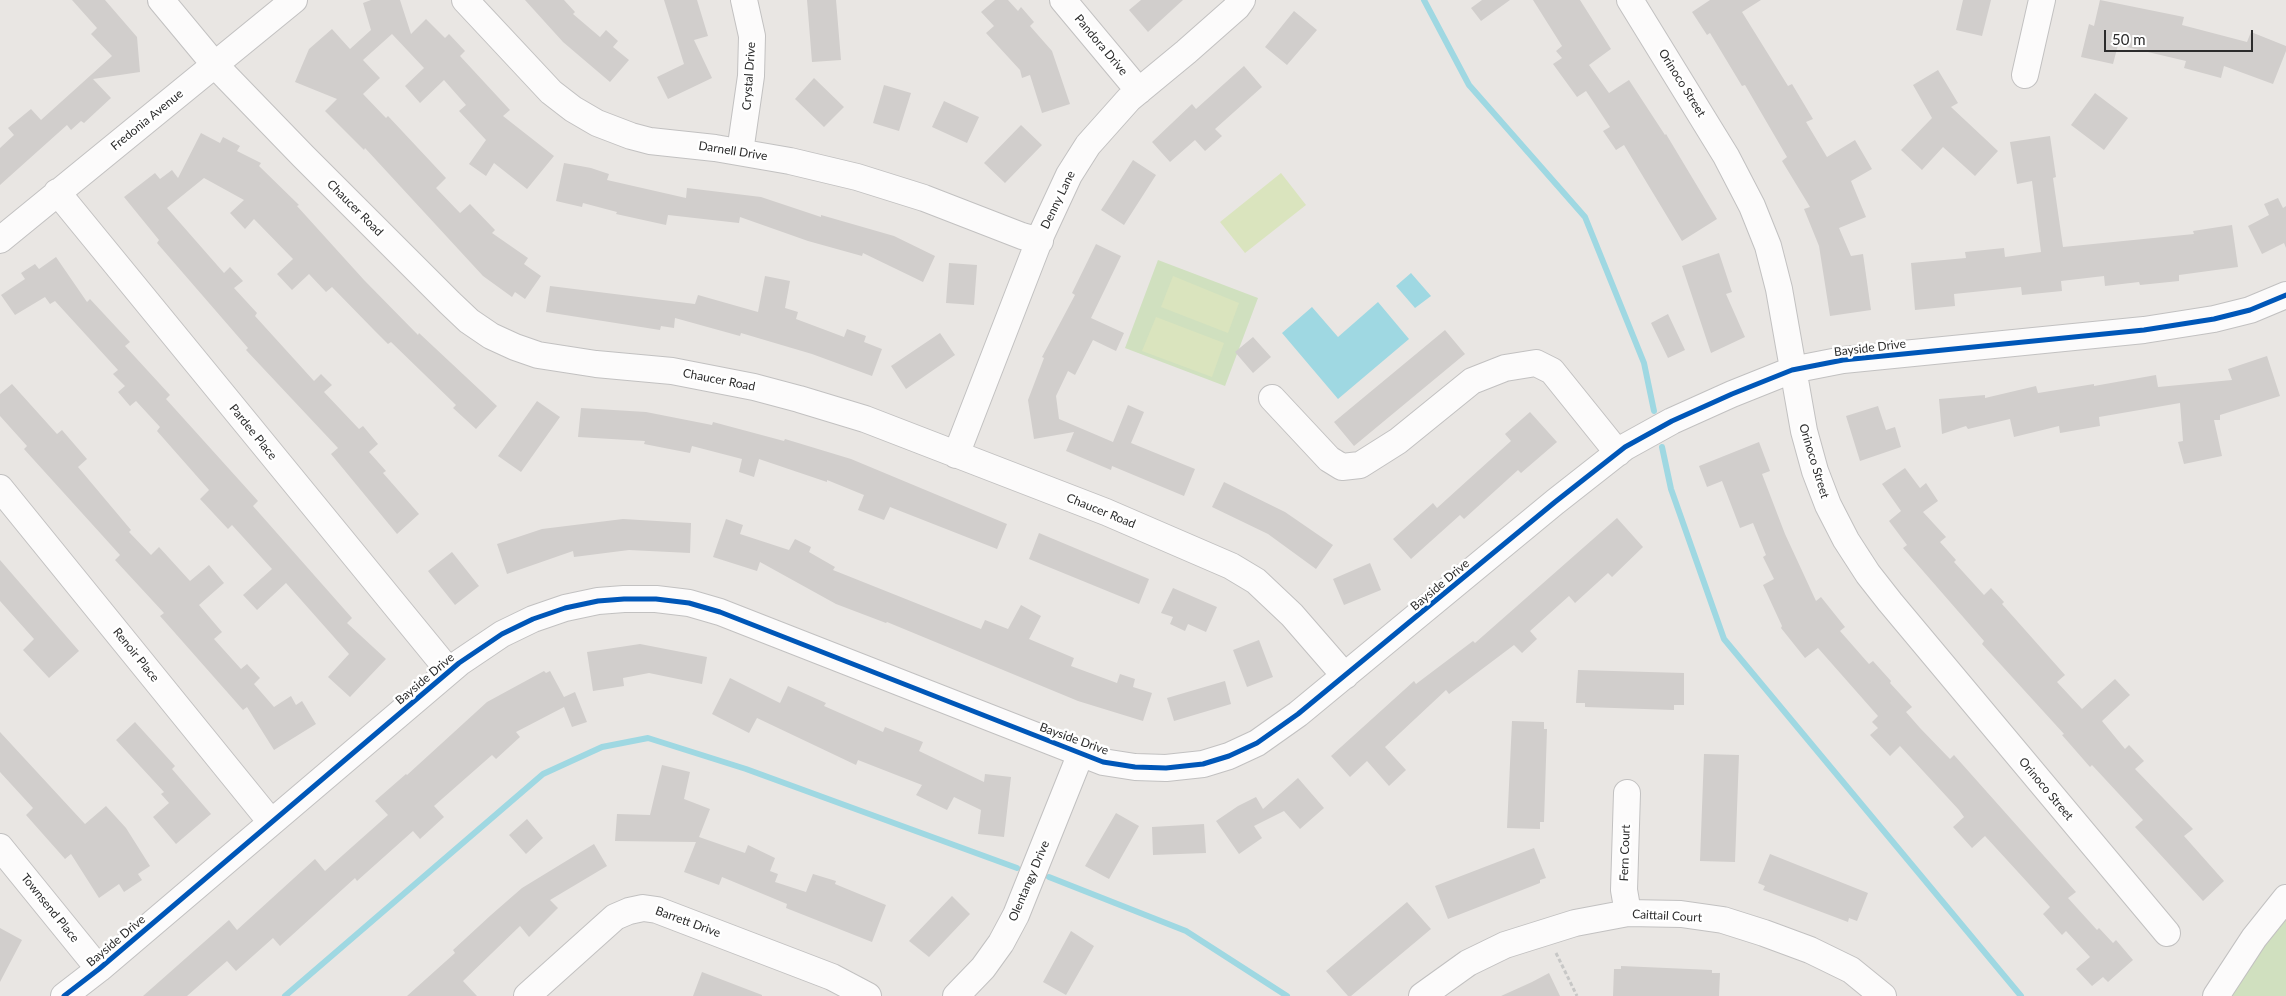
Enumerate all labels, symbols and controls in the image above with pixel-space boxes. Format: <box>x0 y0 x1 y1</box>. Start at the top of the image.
street label: Pandora Drive <box>1071 12 1131 78</box>
scale bar <box>2106 20 2255 52</box>
text: 50 m <box>2112 30 2146 48</box>
street label: Crystal Drive <box>739 41 759 111</box>
street label: Orinoco Street <box>1655 46 1709 120</box>
street label: Fredonia Avenue <box>108 87 186 153</box>
street label: Darnell Drive <box>697 138 769 164</box>
street label: Denny Lane <box>1038 169 1078 231</box>
street label: Chaucer Road <box>324 177 386 239</box>
street label: Bayside Drive <box>1833 336 1907 360</box>
street label: Chaucer Road <box>682 366 756 394</box>
street label: Pardee Place <box>226 401 280 463</box>
street label: Orinoco Street <box>1796 422 1832 500</box>
street label: Chaucer Road <box>1064 491 1138 531</box>
street label: Bayside Drive <box>1408 556 1472 614</box>
street label: Renoir Place <box>110 625 162 685</box>
street label: Bayside Drive <box>393 650 457 708</box>
street label: Bayside Drive <box>1038 720 1110 758</box>
street label: Orinoco Street <box>2016 755 2076 823</box>
street label: Fern Court <box>1617 824 1633 882</box>
street label: Olentangy Drive <box>1006 838 1052 924</box>
street label: Townsend Place <box>18 871 82 945</box>
street label: Barrett Drive <box>653 904 723 940</box>
street label: Caittail Court <box>1632 907 1702 925</box>
street label: Bayside Drive <box>84 912 148 970</box>

